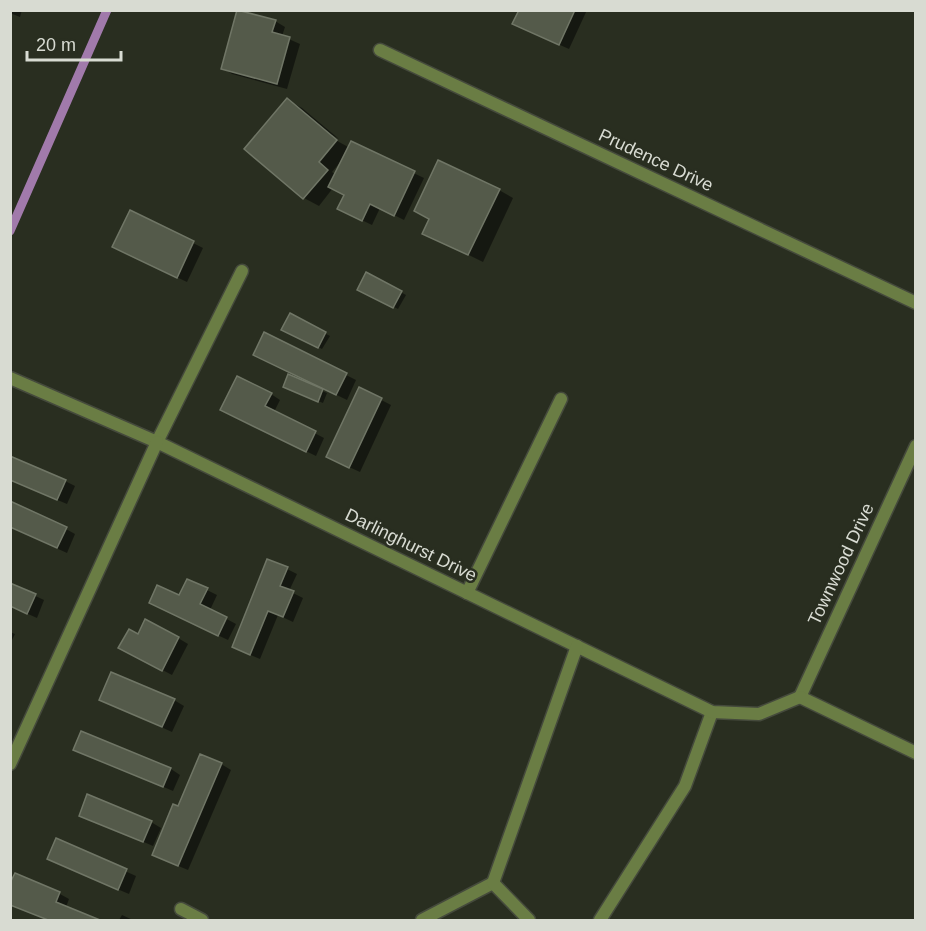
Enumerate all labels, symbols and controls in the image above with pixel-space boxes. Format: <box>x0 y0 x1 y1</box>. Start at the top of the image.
scale bar <box>27 24 122 62</box>
text: 20 m <box>36 35 76 55</box>
street label: Prudence Drive <box>596 125 716 195</box>
street label: Townwood Drive <box>804 500 878 628</box>
street label: Darlinghurst Drive <box>342 504 480 586</box>

